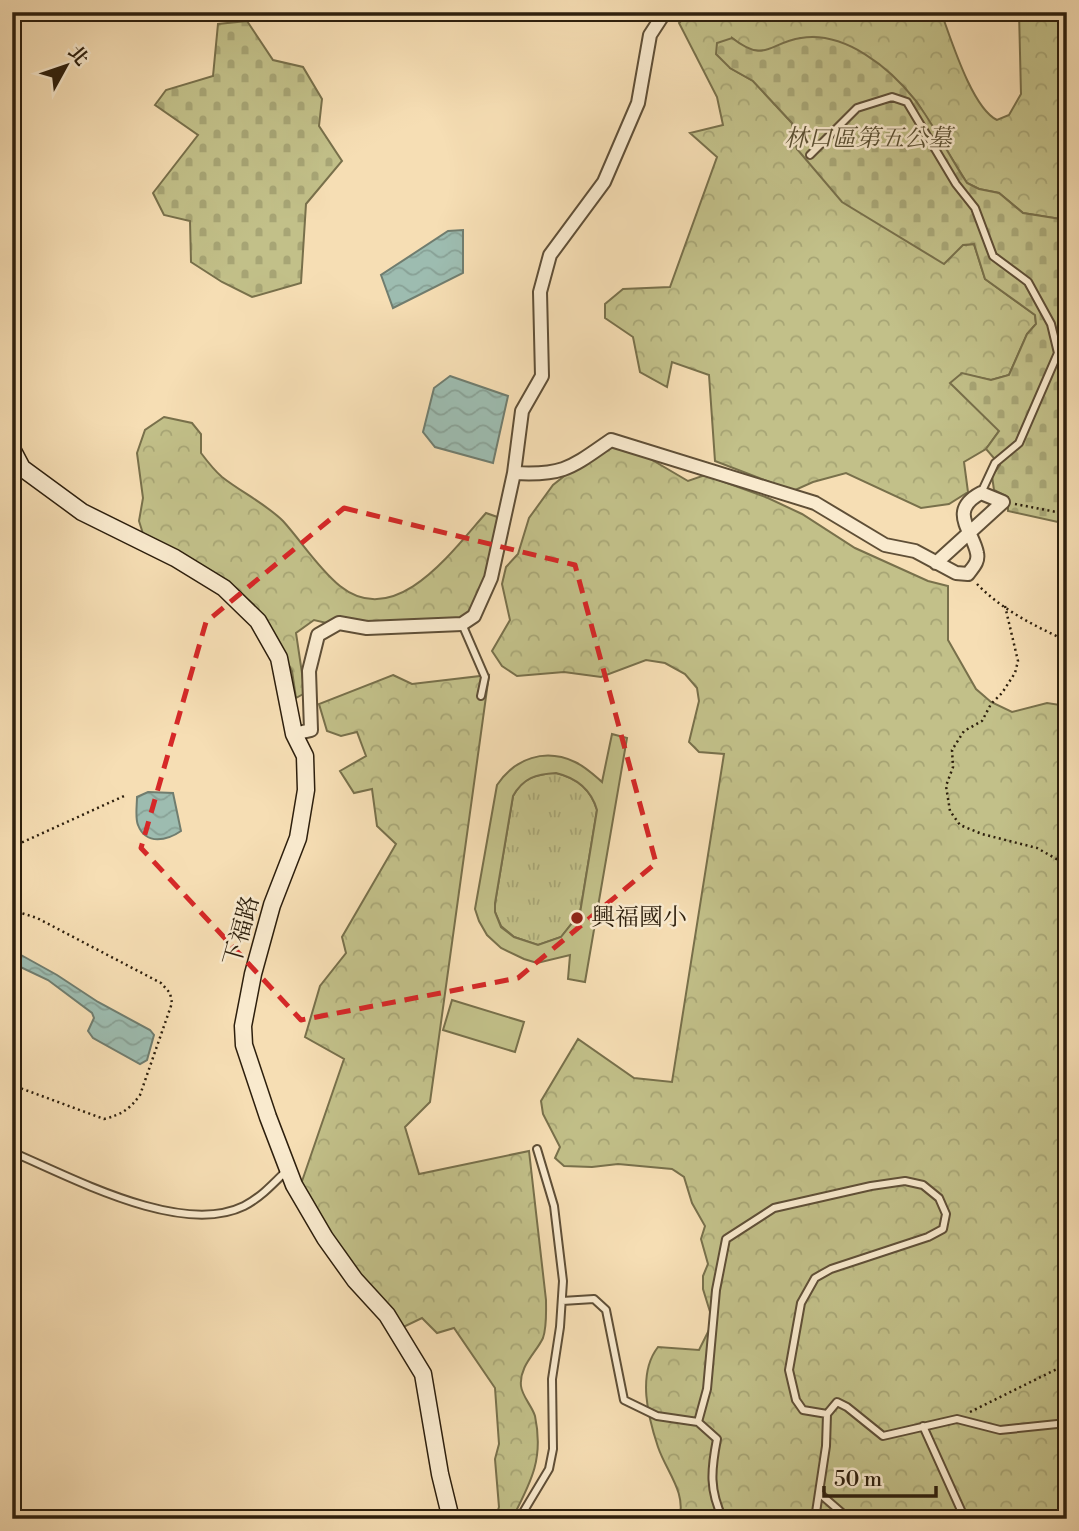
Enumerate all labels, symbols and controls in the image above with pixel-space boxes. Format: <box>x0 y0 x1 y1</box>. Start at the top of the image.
north arrow <box>32 32 102 102</box>
text: 北 <box>63 41 94 71</box>
park label: 林口區第五公墓 <box>784 124 956 154</box>
street label: 下福路 <box>218 892 266 970</box>
place label: 興福國小 <box>591 903 687 933</box>
marker: 興福國小 <box>569 910 585 926</box>
scale bar <box>824 1454 936 1498</box>
text: 50 m <box>834 1467 882 1493</box>

